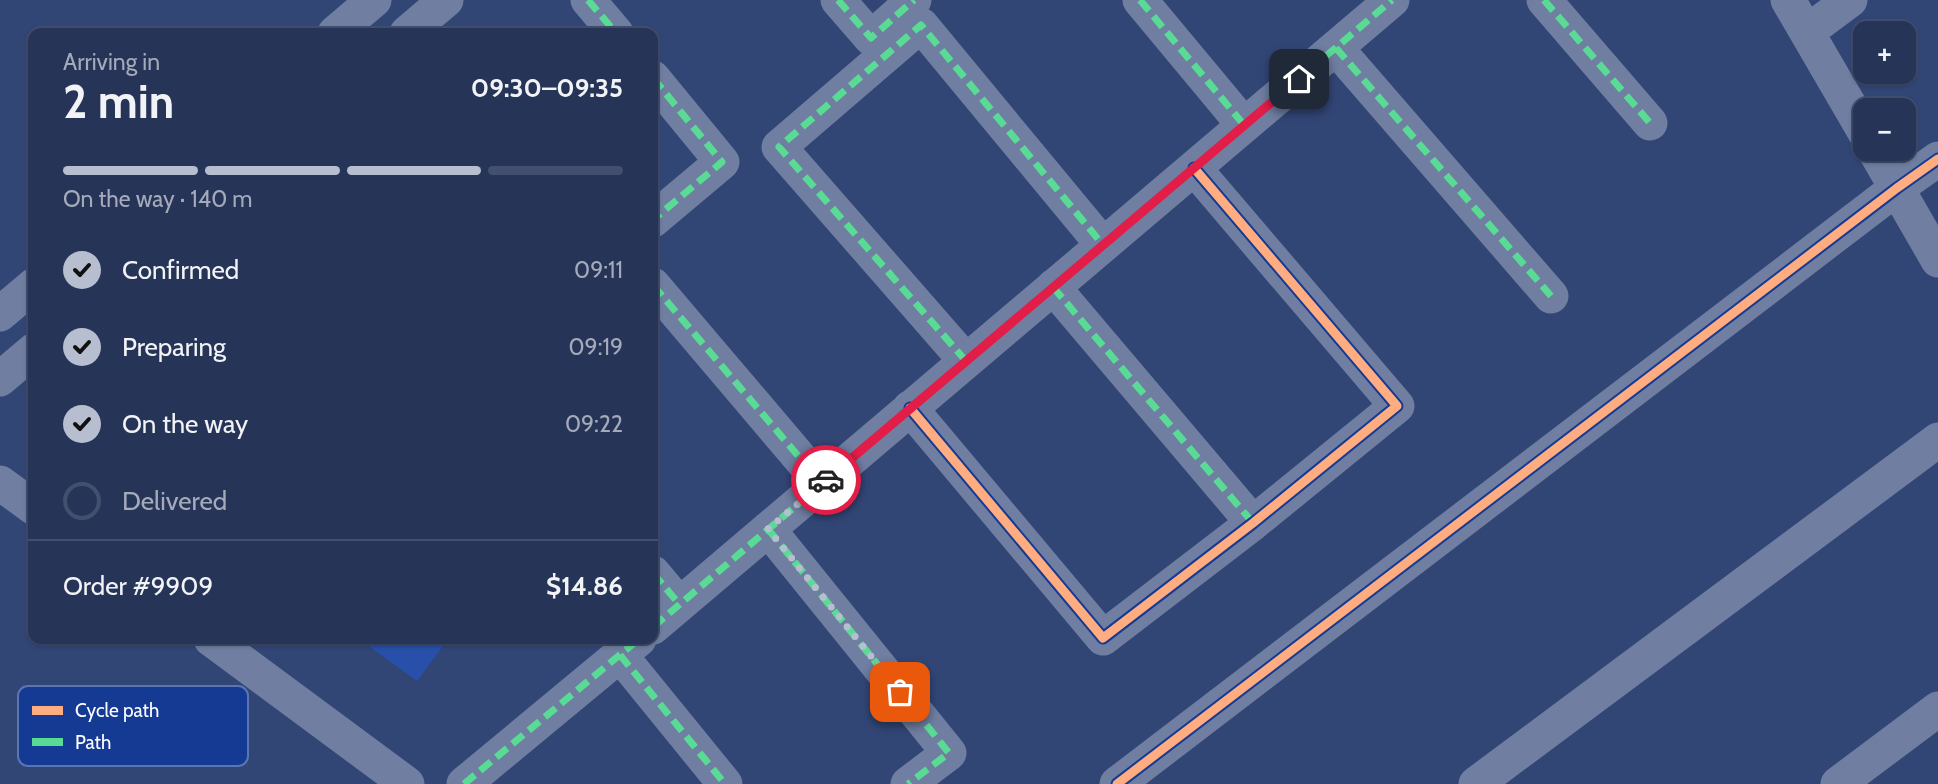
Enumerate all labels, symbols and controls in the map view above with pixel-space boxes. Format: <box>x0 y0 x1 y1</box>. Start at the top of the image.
map controls <box>1853 21 1916 161</box>
button: + <box>1853 21 1916 84</box>
text: Arriving in <box>63 48 160 76</box>
pin <box>1269 49 1329 109</box>
icon: home <box>1280 60 1318 98</box>
text: 09:30–09:35 <box>471 72 623 104</box>
text: 2 min <box>63 74 174 130</box>
button: − <box>1853 98 1916 161</box>
text: On the way · 140 m <box>63 185 253 213</box>
icon: check <box>63 251 101 289</box>
text: Confirmed <box>122 254 239 286</box>
text: 09:11 <box>574 256 623 284</box>
icon: check <box>63 328 101 366</box>
text: Preparing <box>122 331 226 363</box>
text: 09:19 <box>569 333 623 361</box>
icon: check <box>63 405 101 443</box>
text: On the way <box>122 408 248 440</box>
text: 09:22 <box>565 410 623 438</box>
courier <box>791 445 861 515</box>
icon: car <box>807 461 845 499</box>
text: Delivered <box>122 485 227 517</box>
text: Order #9909 <box>63 570 213 602</box>
text: $14.86 <box>546 570 623 602</box>
pin <box>870 662 930 722</box>
icon: bag <box>881 673 919 711</box>
legend <box>18 686 248 766</box>
text: Cycle path <box>75 699 159 722</box>
text: Path <box>75 731 111 754</box>

